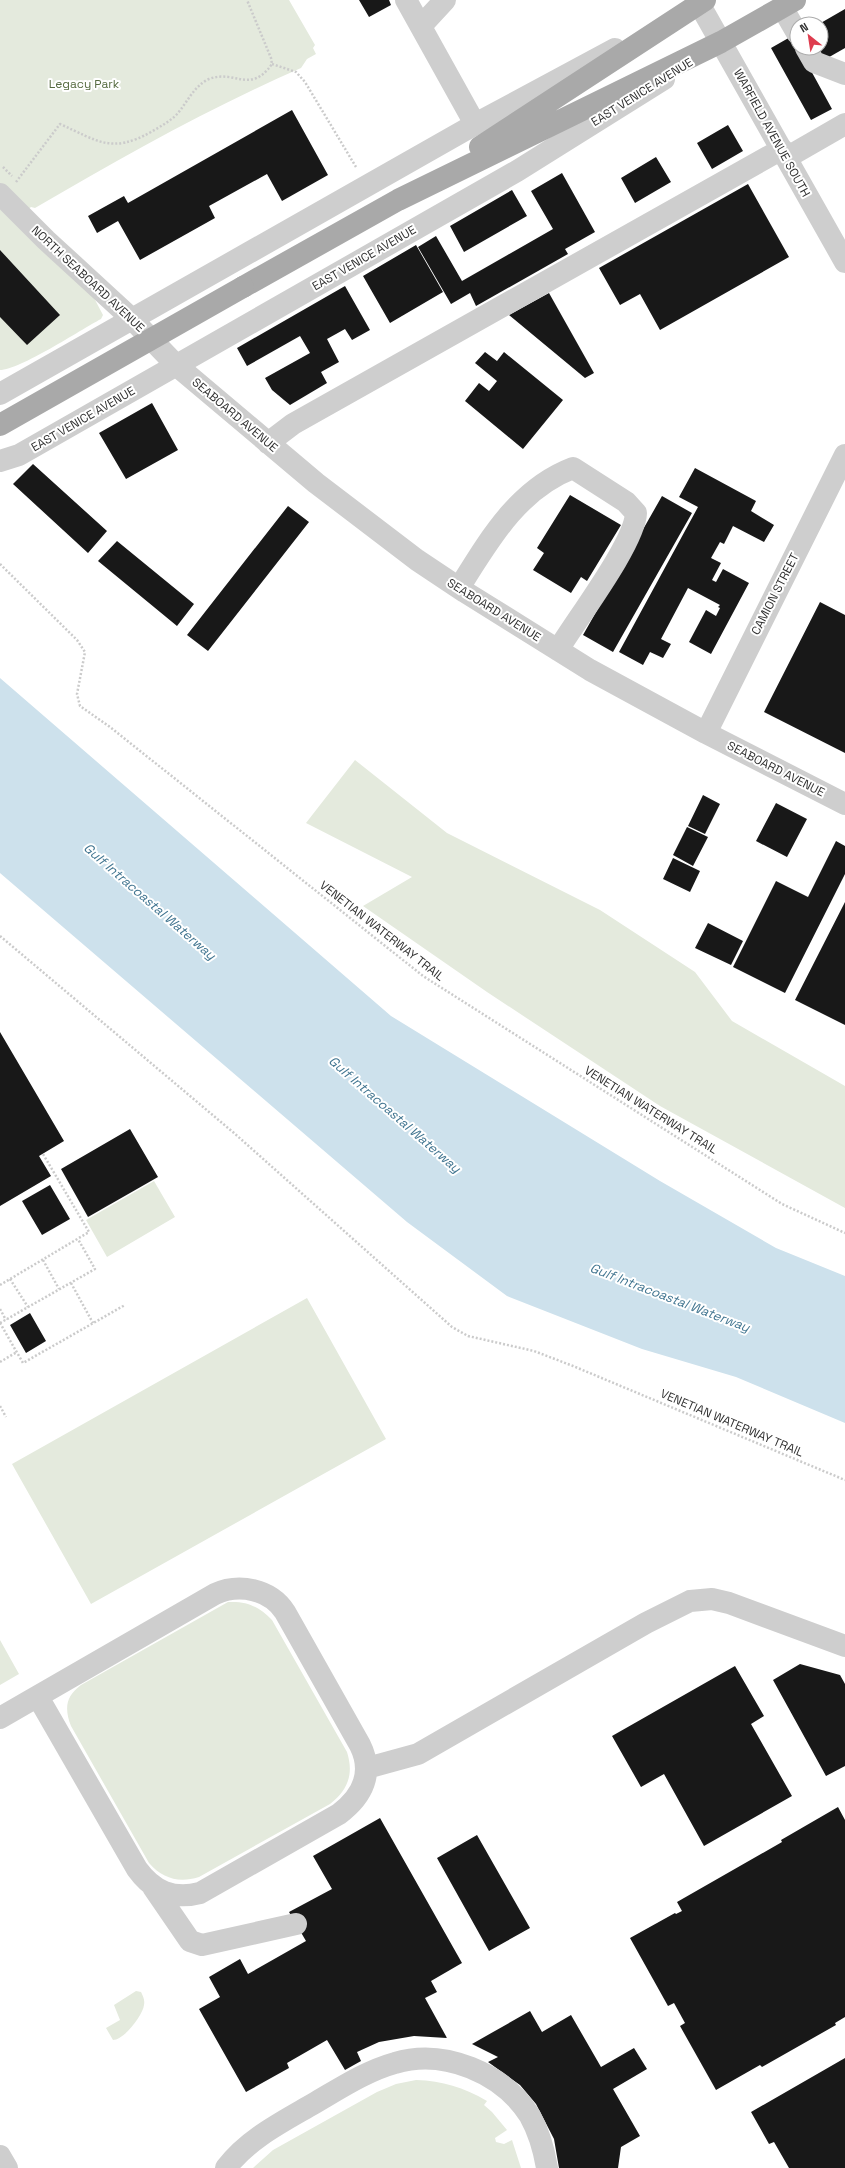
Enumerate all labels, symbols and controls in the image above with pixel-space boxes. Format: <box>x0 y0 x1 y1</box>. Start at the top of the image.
north arrow <box>789 16 829 56</box>
text: N <box>797 19 811 35</box>
street label: EAST VENICE AVENUE <box>588 54 696 130</box>
street label: WARFIELD AVENUE SOUTH <box>730 66 814 200</box>
park label: Legacy Park <box>49 76 120 92</box>
street label: NORTH SEABOARD AVENUE <box>28 222 148 336</box>
street label: EAST VENICE AVENUE <box>309 222 419 294</box>
street label: SEABOARD AVENUE <box>189 374 281 456</box>
street label: EAST VENICE AVENUE <box>28 383 138 455</box>
street label: CAMION STREET <box>747 550 803 638</box>
street label: SEABOARD AVENUE <box>444 575 544 645</box>
street label: SEABOARD AVENUE <box>725 737 828 801</box>
water label: Gulf Intracoastal Waterway <box>80 839 220 964</box>
street label: VENETIAN WATERWAY TRAIL <box>316 877 448 985</box>
water label: Gulf Intracoastal Waterway <box>325 1052 465 1177</box>
street label: VENETIAN WATERWAY TRAIL <box>581 1062 721 1158</box>
water label: Gulf Intracoastal Waterway <box>588 1259 753 1336</box>
street label: VENETIAN WATERWAY TRAIL <box>658 1386 806 1461</box>

